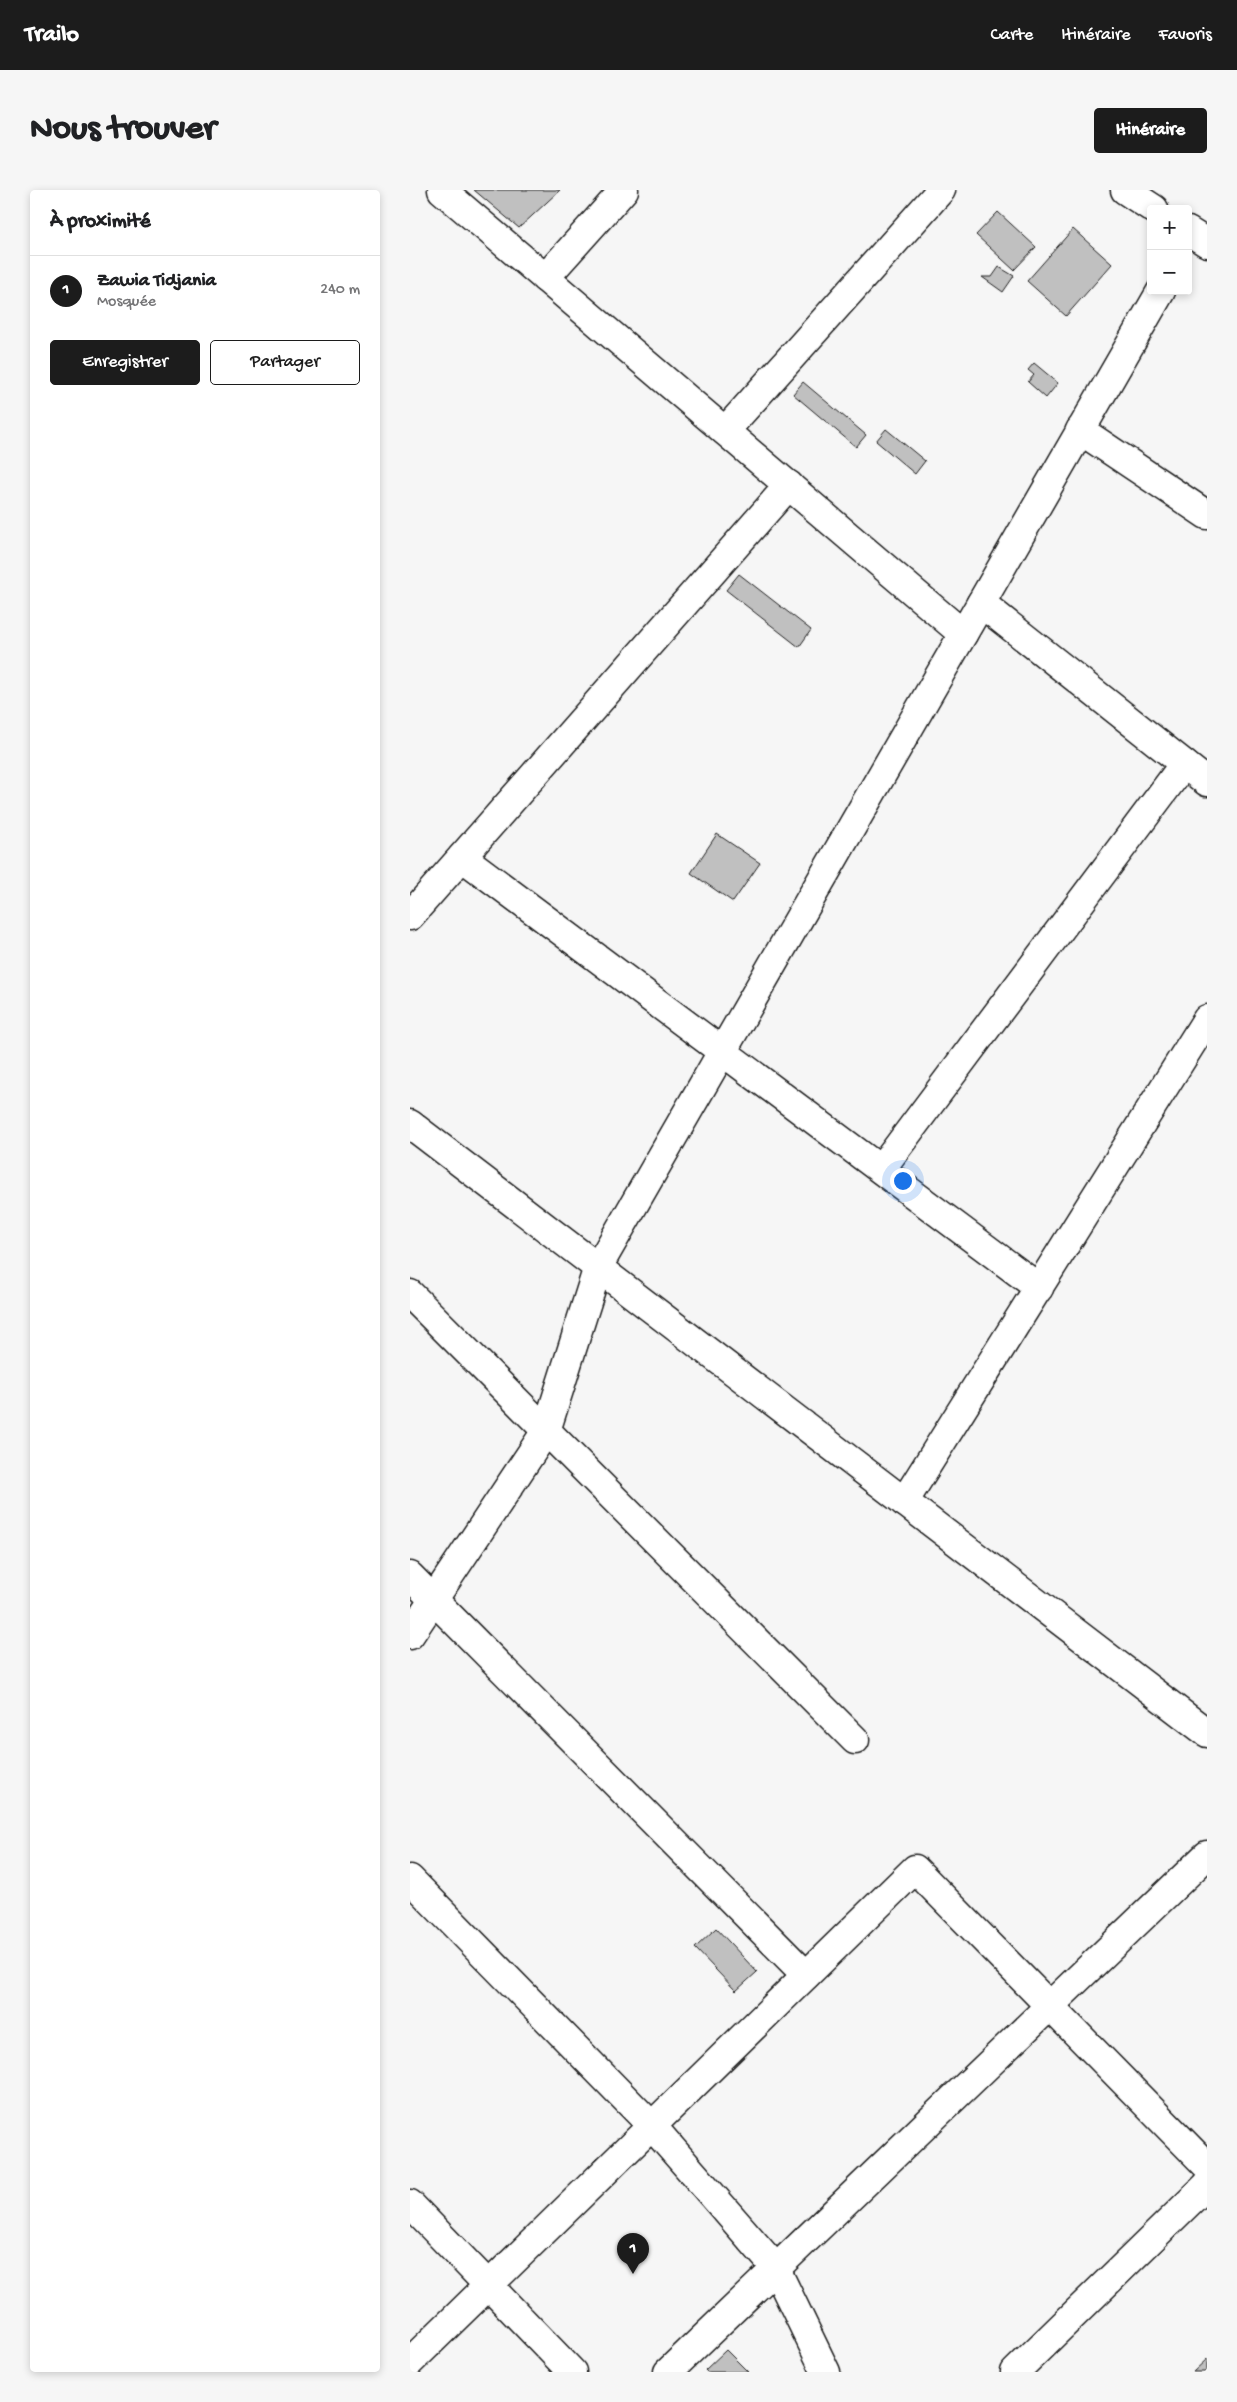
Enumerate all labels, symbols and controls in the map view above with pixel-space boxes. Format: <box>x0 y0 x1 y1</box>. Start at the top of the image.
text: Trailo <box>25 21 79 50</box>
text: Carte <box>990 25 1033 46</box>
text: Itinéraire <box>1061 25 1131 46</box>
text: Favoris <box>1159 25 1212 46</box>
button: Itinéraire <box>1094 108 1207 153</box>
text: Nous trouver <box>30 110 216 151</box>
map controls <box>1147 205 1192 295</box>
button: + <box>1147 205 1192 250</box>
text: À proximité <box>50 210 151 235</box>
button: − <box>1147 250 1192 295</box>
text: Zawia Tidjania <box>97 270 216 293</box>
text: 1 <box>63 281 69 300</box>
text: 240 m <box>320 281 360 300</box>
text: Mosquée <box>97 293 156 312</box>
button: Enregistrer <box>50 340 200 385</box>
button: Partager <box>210 340 360 385</box>
your location <box>890 1168 916 1194</box>
pin: 1 <box>617 2233 649 2274</box>

